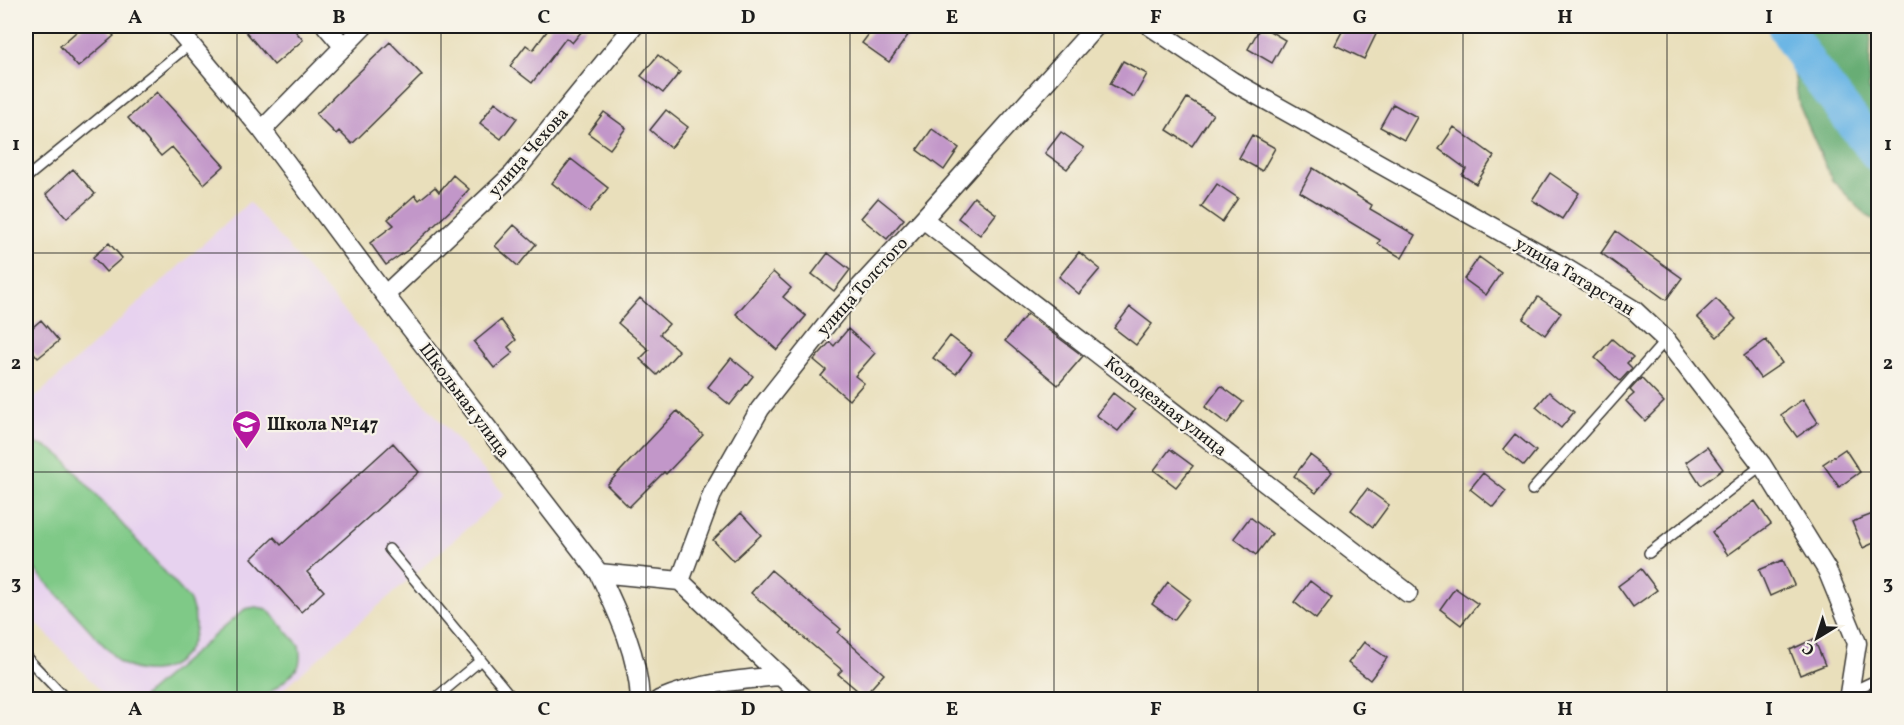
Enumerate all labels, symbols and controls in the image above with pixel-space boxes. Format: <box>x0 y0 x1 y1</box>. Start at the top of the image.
text: A <box>128 4 142 32</box>
text: B <box>332 4 346 32</box>
text: C <box>538 4 551 32</box>
text: D <box>741 4 755 32</box>
text: E <box>946 4 958 32</box>
text: F <box>1150 4 1162 32</box>
text: G <box>1353 4 1367 32</box>
text: H <box>1557 4 1573 32</box>
text: I <box>1765 4 1773 32</box>
street label: улица Чехова <box>483 103 575 203</box>
text: 1 <box>12 131 20 159</box>
text: 1 <box>1884 131 1892 159</box>
street label: улица Толстого <box>812 232 915 342</box>
street label: улица Татарстан <box>1510 232 1639 323</box>
street label: Школьная улица <box>412 338 515 464</box>
text: 2 <box>11 350 21 378</box>
text: 2 <box>1883 350 1893 378</box>
street label: Колодезная улица <box>1098 351 1232 463</box>
school or university icon: Школа №147 <box>230 408 262 450</box>
place label: Школа №147 <box>267 413 379 438</box>
text: 3 <box>11 570 21 598</box>
text: 3 <box>1883 570 1893 598</box>
north arrow <box>1787 608 1847 668</box>
text: С <box>1798 636 1820 660</box>
text: A <box>128 696 142 724</box>
text: B <box>332 696 346 724</box>
text: C <box>538 696 551 724</box>
text: D <box>741 696 755 724</box>
text: E <box>946 696 958 724</box>
text: F <box>1150 696 1162 724</box>
text: G <box>1353 696 1367 724</box>
text: H <box>1557 696 1573 724</box>
text: I <box>1765 696 1773 724</box>

